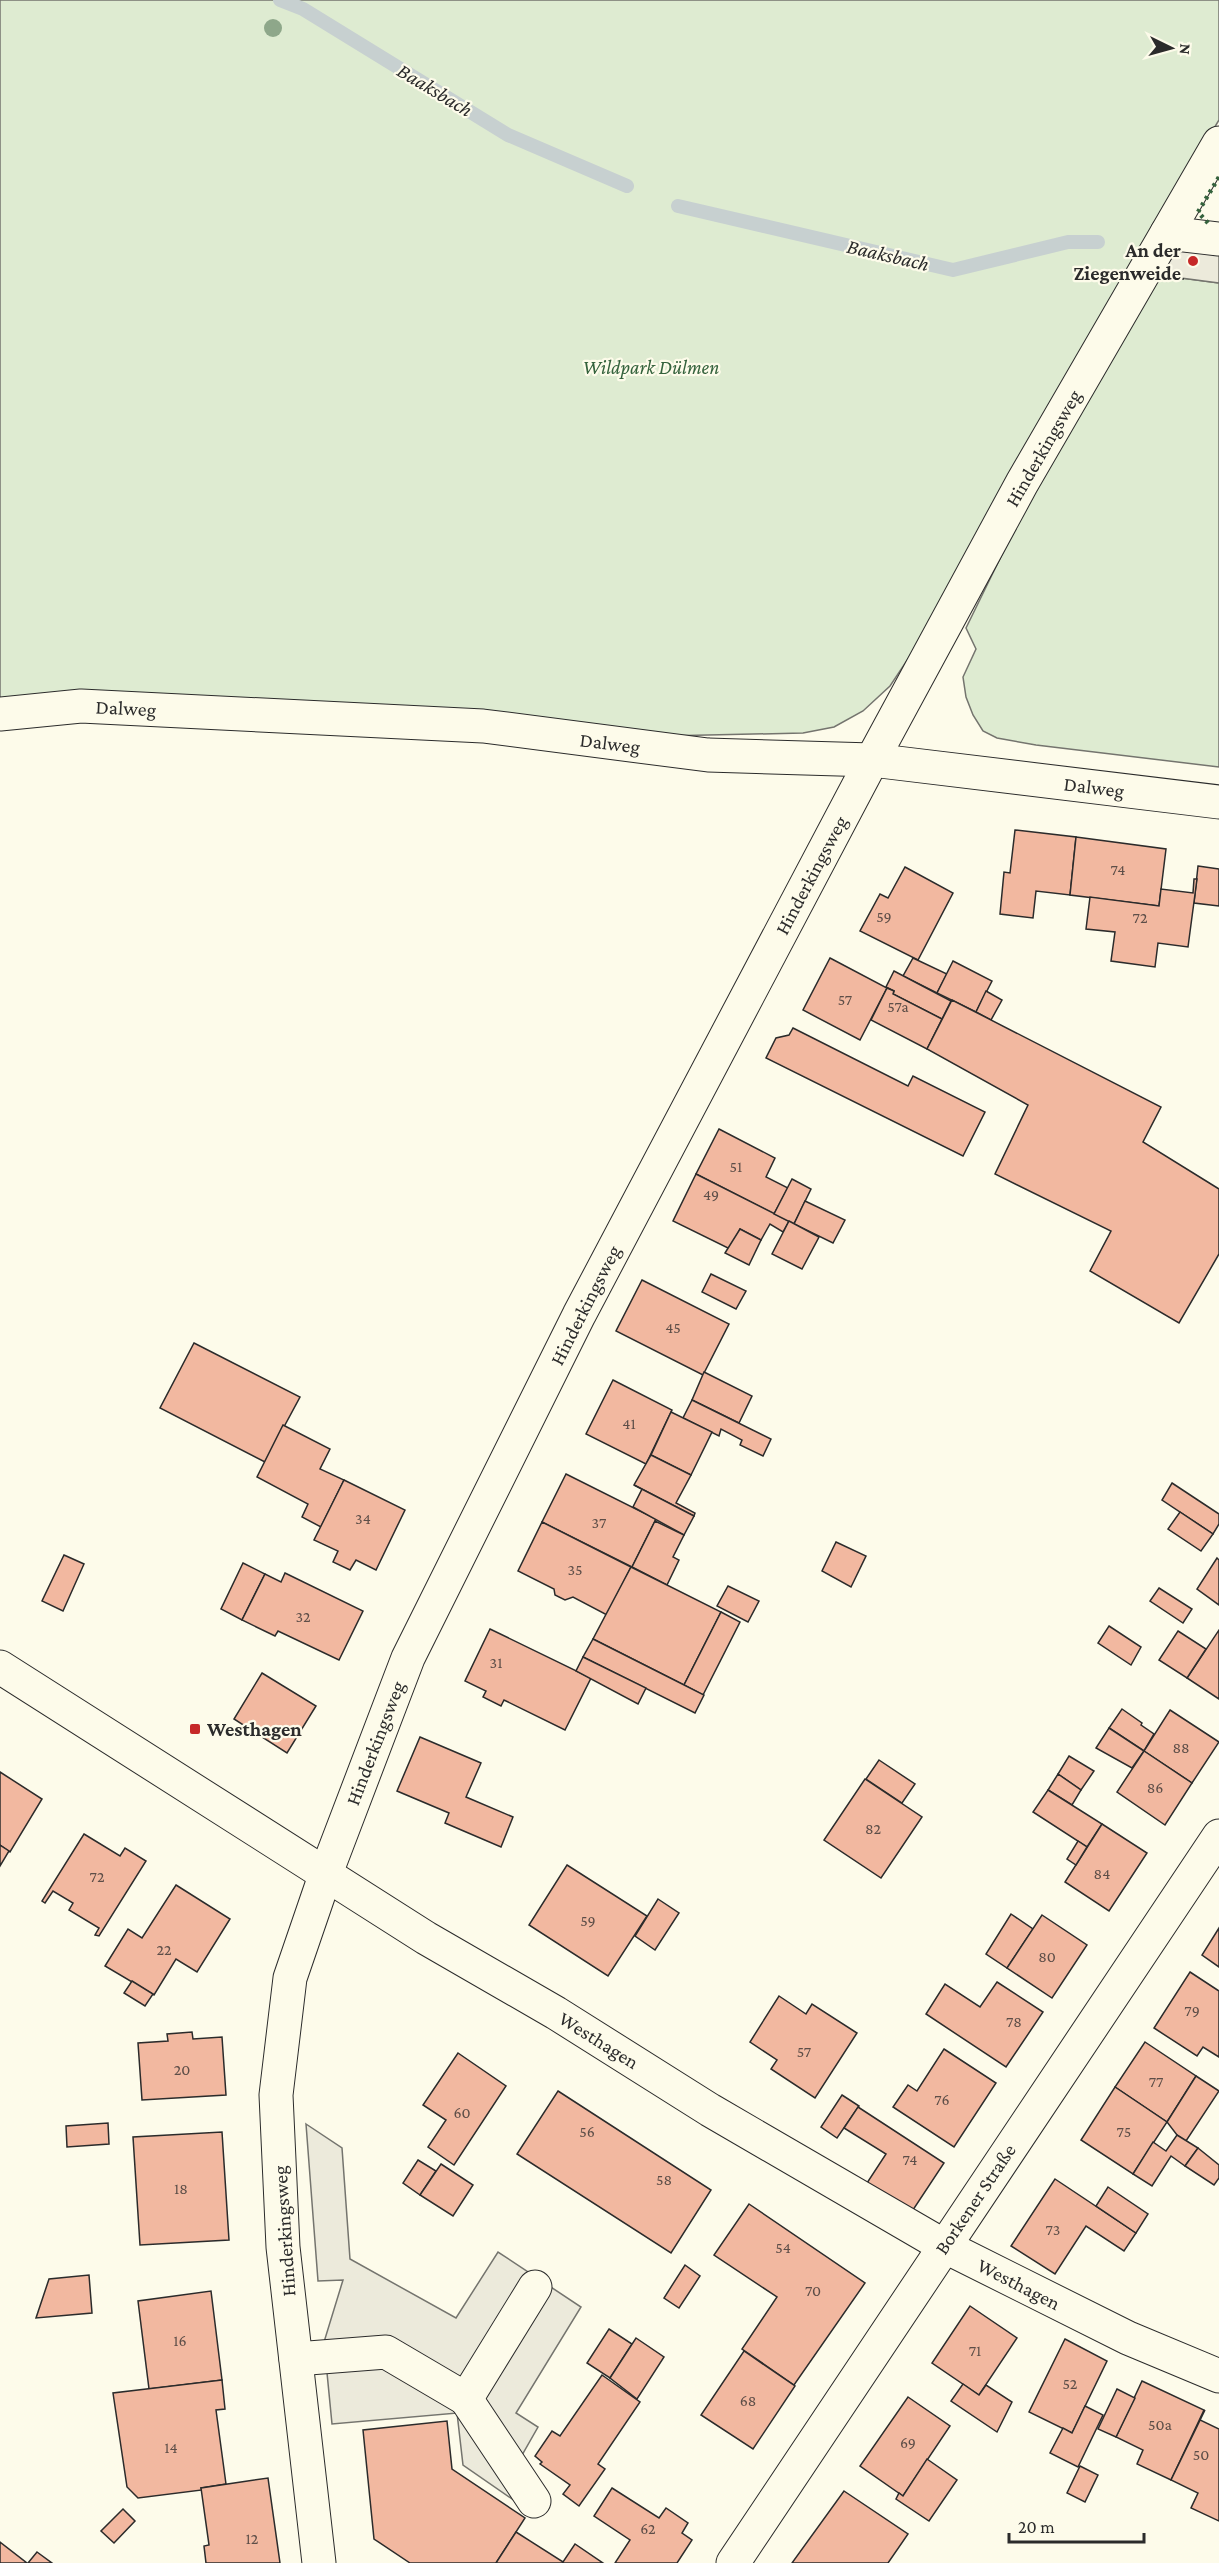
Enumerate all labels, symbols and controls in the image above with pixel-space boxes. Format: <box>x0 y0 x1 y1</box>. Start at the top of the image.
north arrow <box>1141 18 1201 78</box>
text: N <box>1176 43 1194 56</box>
water label: Baaksbach <box>393 58 477 122</box>
water label: Baaksbach <box>845 234 931 276</box>
place label: An der Ziegenweide <box>1074 239 1181 284</box>
marker: An der Ziegenweide <box>1186 254 1200 268</box>
park label: Wildpark Dülmen <box>583 356 719 379</box>
street label: Hinderkingsweg <box>1001 385 1086 511</box>
street label: Dalweg <box>95 695 157 722</box>
street label: Dalweg <box>578 728 642 759</box>
street label: Dalweg <box>1062 772 1126 803</box>
street label: Hinderkingsweg <box>770 812 853 939</box>
house number: 74 <box>1110 861 1126 878</box>
house number: 59 <box>876 908 892 925</box>
house number: 72 <box>1133 909 1148 926</box>
house number: 57 <box>838 991 853 1008</box>
house number: 57a <box>887 998 909 1015</box>
house number: 51 <box>730 1158 742 1175</box>
house number: 49 <box>703 1186 719 1203</box>
street label: Hinderkingsweg <box>545 1241 626 1369</box>
house number: 45 <box>665 1319 681 1336</box>
house number: 41 <box>622 1415 636 1432</box>
house number: 34 <box>355 1510 371 1527</box>
house number: 37 <box>592 1514 607 1531</box>
house number: 35 <box>567 1561 583 1578</box>
house number: 32 <box>295 1608 311 1625</box>
house number: 31 <box>490 1654 502 1671</box>
street label: Hinderkingsweg <box>341 1677 410 1809</box>
place label: Westhagen <box>206 1718 302 1740</box>
marker: Westhagen <box>188 1722 202 1736</box>
house number: 88 <box>1172 1739 1190 1756</box>
house number: 86 <box>1147 1779 1163 1796</box>
house number: 82 <box>865 1820 881 1837</box>
house number: 84 <box>1094 1865 1110 1882</box>
house number: 72 <box>90 1868 105 1885</box>
house number: 59 <box>580 1912 596 1929</box>
house number: 22 <box>156 1941 172 1958</box>
house number: 80 <box>1038 1948 1056 1965</box>
house number: 79 <box>1184 2002 1200 2019</box>
street label: Westhagen <box>555 2007 643 2074</box>
house number: 78 <box>1006 2013 1022 2030</box>
house number: 57 <box>797 2043 812 2060</box>
house number: 20 <box>174 2061 190 2078</box>
house number: 77 <box>1149 2073 1164 2090</box>
house number: 76 <box>934 2091 950 2108</box>
house number: 60 <box>453 2104 471 2121</box>
house number: 56 <box>579 2123 595 2140</box>
house number: 75 <box>1117 2123 1131 2140</box>
street label: Borkener Straße <box>930 2139 1020 2258</box>
house number: 74 <box>902 2151 918 2168</box>
street label: Hinderkingsweg <box>268 2164 301 2297</box>
house number: 58 <box>656 2171 672 2188</box>
house number: 18 <box>174 2180 188 2197</box>
house number: 73 <box>1046 2221 1060 2238</box>
house number: 54 <box>775 2239 791 2256</box>
street label: Westhagen <box>974 2254 1064 2315</box>
house number: 70 <box>805 2282 821 2299</box>
house number: 16 <box>173 2332 187 2349</box>
house number: 71 <box>969 2342 981 2359</box>
house number: 52 <box>1063 2375 1078 2392</box>
house number: 68 <box>740 2392 756 2409</box>
house number: 50a <box>1148 2416 1173 2433</box>
house number: 69 <box>900 2434 916 2451</box>
house number: 14 <box>164 2439 178 2456</box>
house number: 50 <box>1193 2446 1209 2463</box>
scale bar <box>1009 2506 1144 2544</box>
text: 20 m <box>1018 2517 1055 2537</box>
house number: 62 <box>640 2520 656 2537</box>
house number: 12 <box>246 2530 259 2547</box>

